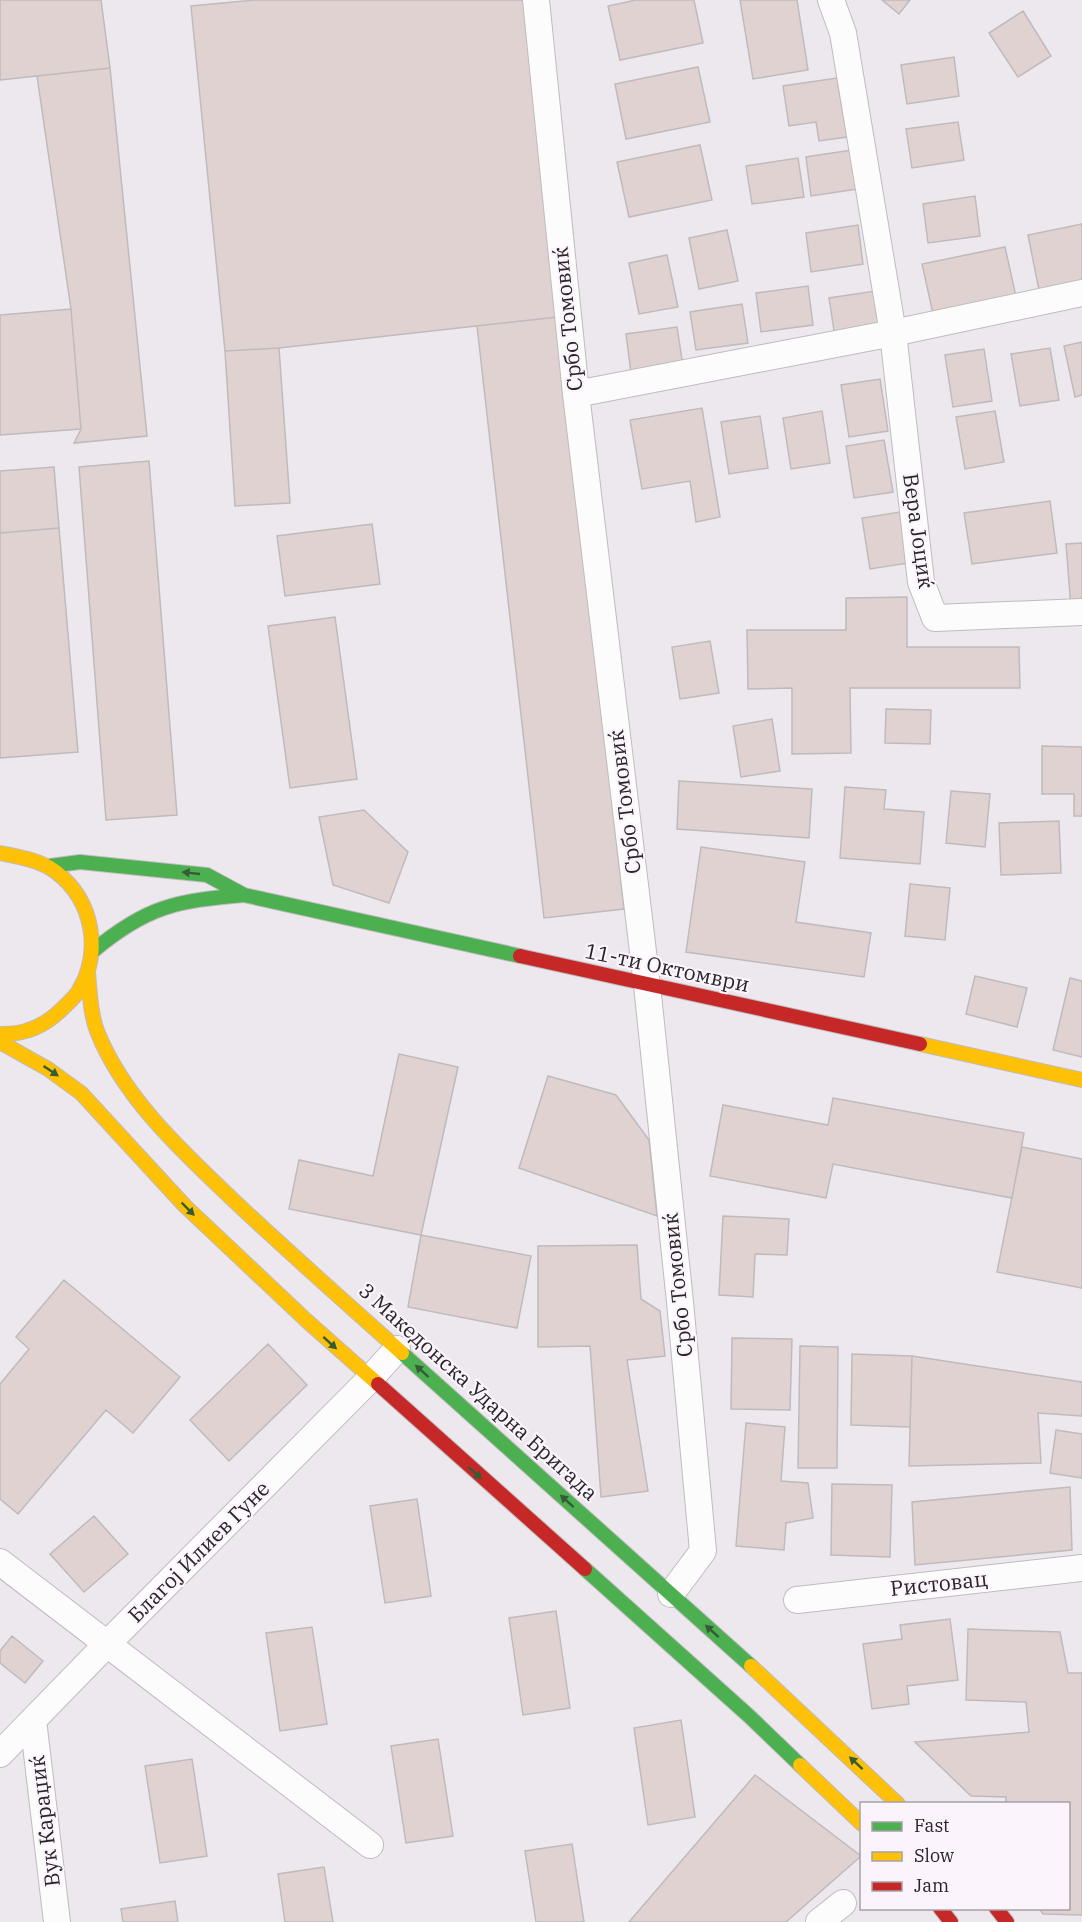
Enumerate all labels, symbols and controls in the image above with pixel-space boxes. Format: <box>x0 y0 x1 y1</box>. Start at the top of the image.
street label: Србо Томовиќ <box>546 246 589 393</box>
street label: Вера Јоциќ <box>897 471 941 590</box>
street label: Србо Томовиќ <box>601 729 647 876</box>
one-way arrow <box>181 868 200 878</box>
street label: 11-ти Октомври <box>582 936 752 998</box>
one-way arrow <box>42 1065 58 1077</box>
one-way arrow <box>181 1201 195 1216</box>
street label: Србо Томовиќ <box>656 1212 699 1359</box>
street label: 3 Македонска Ударна Бригада <box>353 1276 604 1506</box>
one-way arrow <box>322 1336 337 1349</box>
one-way arrow <box>415 1365 430 1378</box>
one-way arrow <box>467 1466 482 1479</box>
street label: Благој Илиев Гуне <box>121 1474 275 1628</box>
one-way arrow <box>560 1495 575 1508</box>
street label: Ристовац <box>889 1564 989 1602</box>
one-way arrow <box>705 1624 720 1638</box>
street label: Вук Караџиќ <box>22 1754 66 1888</box>
one-way arrow <box>849 1757 863 1771</box>
legend <box>860 1802 1070 1910</box>
text: Fast <box>914 1814 949 1837</box>
text: Slow <box>914 1844 954 1867</box>
text: Jam <box>914 1874 949 1897</box>

